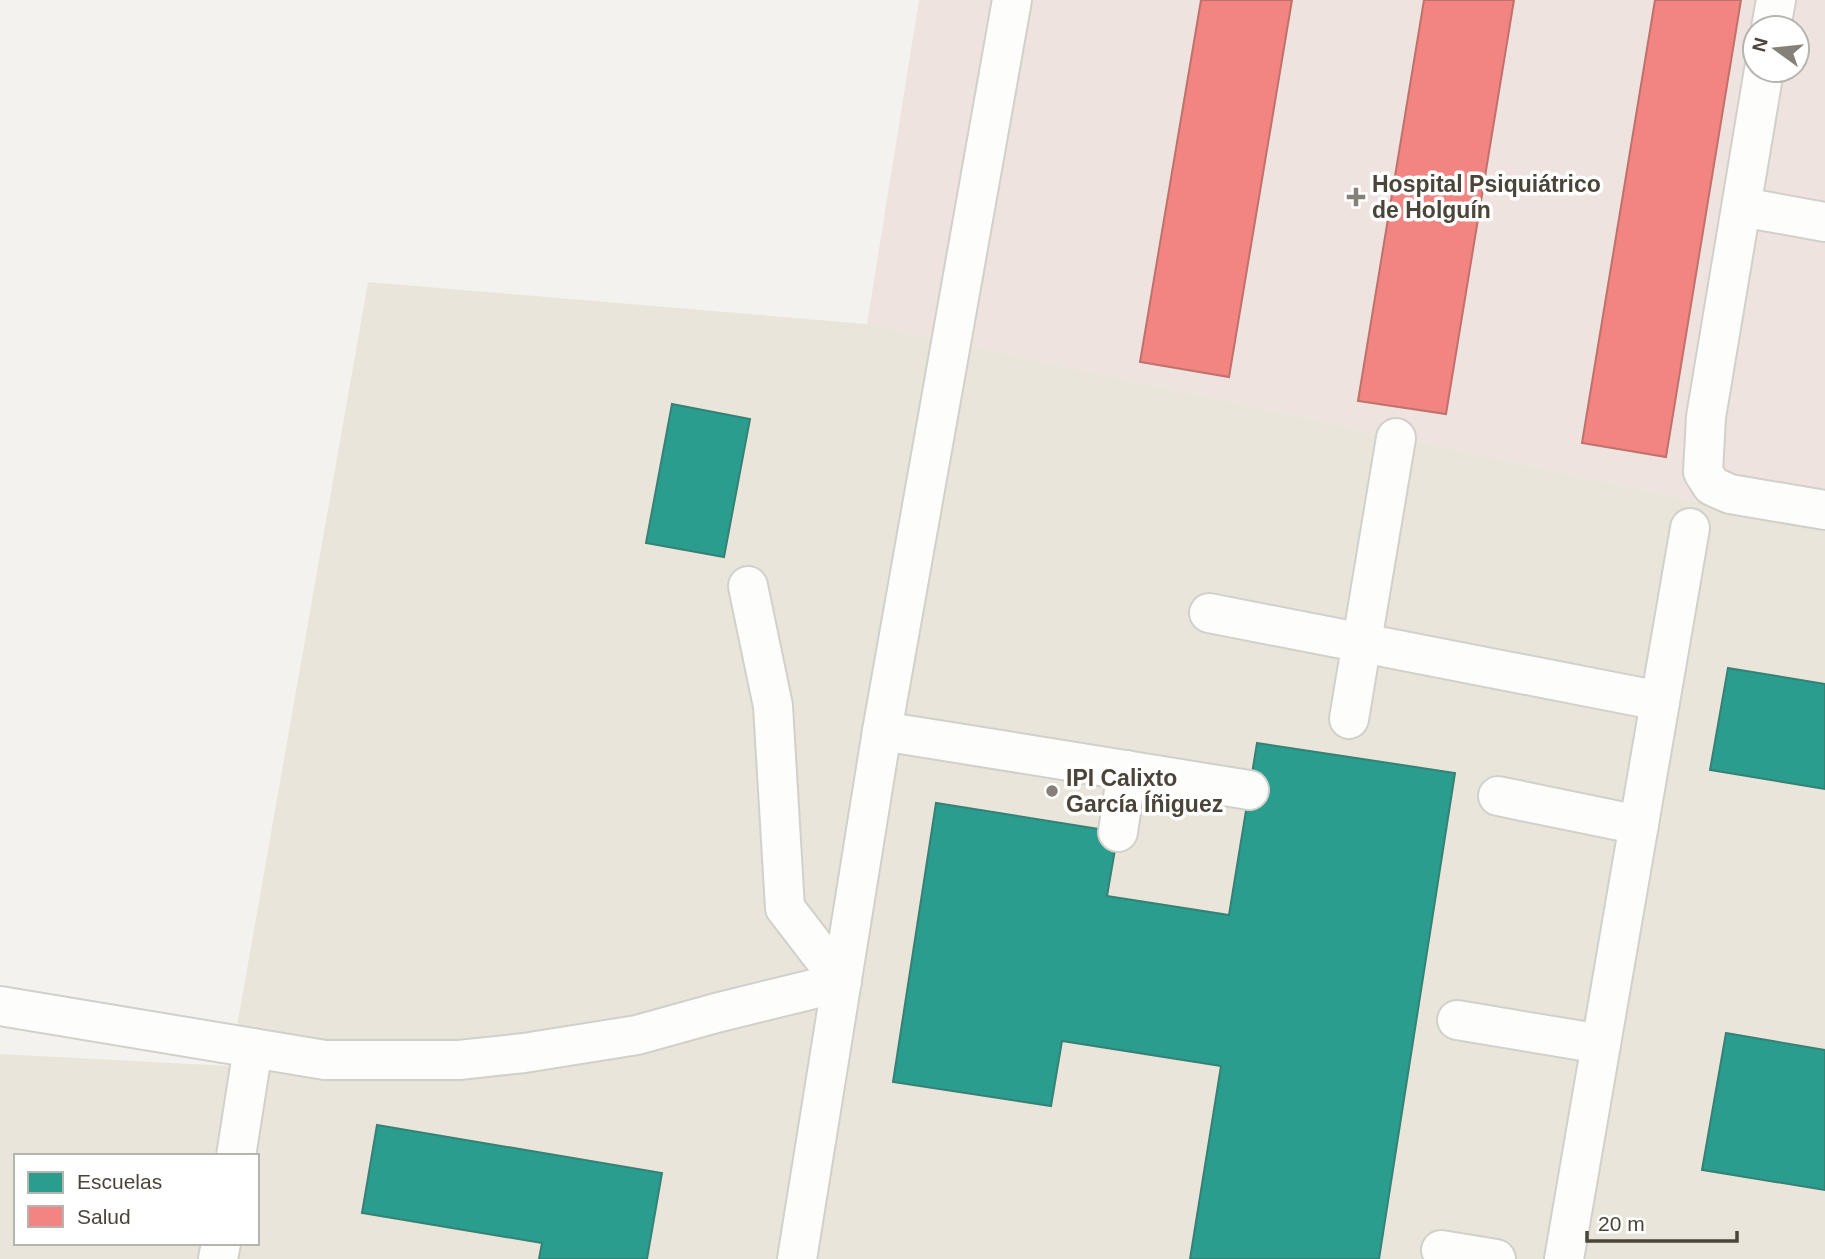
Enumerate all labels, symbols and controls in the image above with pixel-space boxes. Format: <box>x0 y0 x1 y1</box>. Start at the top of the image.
north arrow <box>1741 14 1811 84</box>
text: N <box>1748 35 1772 54</box>
place label: Hospital Psiquiátrico de Holguín <box>1372 171 1601 223</box>
marker: Hospital Psiquiátrico de Holguín <box>1346 187 1366 207</box>
place label: IPI Calixto García Íñiguez <box>1066 765 1223 817</box>
marker: IPI Calixto García Íñiguez <box>1044 783 1060 799</box>
legend <box>14 1154 259 1245</box>
text: Escuelas <box>77 1170 162 1193</box>
scale bar <box>1587 1200 1738 1244</box>
text: Salud <box>77 1205 131 1228</box>
text: 20 m <box>1598 1212 1645 1235</box>

